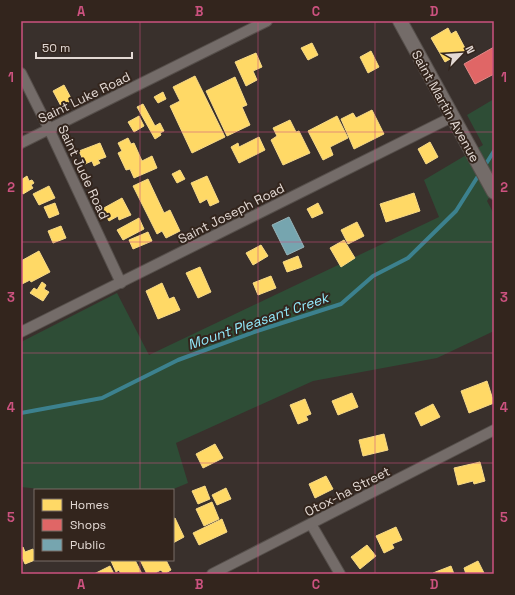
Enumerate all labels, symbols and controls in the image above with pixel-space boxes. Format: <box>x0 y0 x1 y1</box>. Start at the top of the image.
text: A <box>77 3 86 20</box>
text: B <box>195 3 204 20</box>
text: C <box>312 3 320 20</box>
text: D <box>430 3 439 20</box>
scale bar <box>36 34 132 60</box>
north arrow <box>441 34 481 74</box>
text: 50 m <box>42 40 70 56</box>
text: N <box>462 43 478 56</box>
street label: Saint Martin Avenue <box>408 47 483 165</box>
street label: Saint Luke Road <box>35 68 133 127</box>
text: 1 <box>8 69 14 86</box>
text: 1 <box>501 69 507 86</box>
street label: Saint Jude Road <box>54 122 113 222</box>
text: 2 <box>7 179 15 196</box>
street label: Saint Joseph Road <box>175 179 287 248</box>
text: 2 <box>500 179 508 196</box>
water label: Mount Pleasant Creek <box>185 288 332 354</box>
text: 3 <box>7 289 15 306</box>
text: 3 <box>500 289 508 306</box>
text: 4 <box>7 399 15 416</box>
text: 4 <box>500 399 508 416</box>
street label: Otox-ha Street <box>302 463 393 520</box>
legend <box>34 489 174 561</box>
text: Homes <box>70 497 109 513</box>
text: 5 <box>7 509 15 526</box>
text: 5 <box>500 509 508 526</box>
text: Shops <box>70 517 106 533</box>
text: Public <box>70 537 105 553</box>
text: A <box>77 576 86 593</box>
text: B <box>195 576 204 593</box>
text: C <box>312 576 320 593</box>
text: D <box>430 576 439 593</box>

